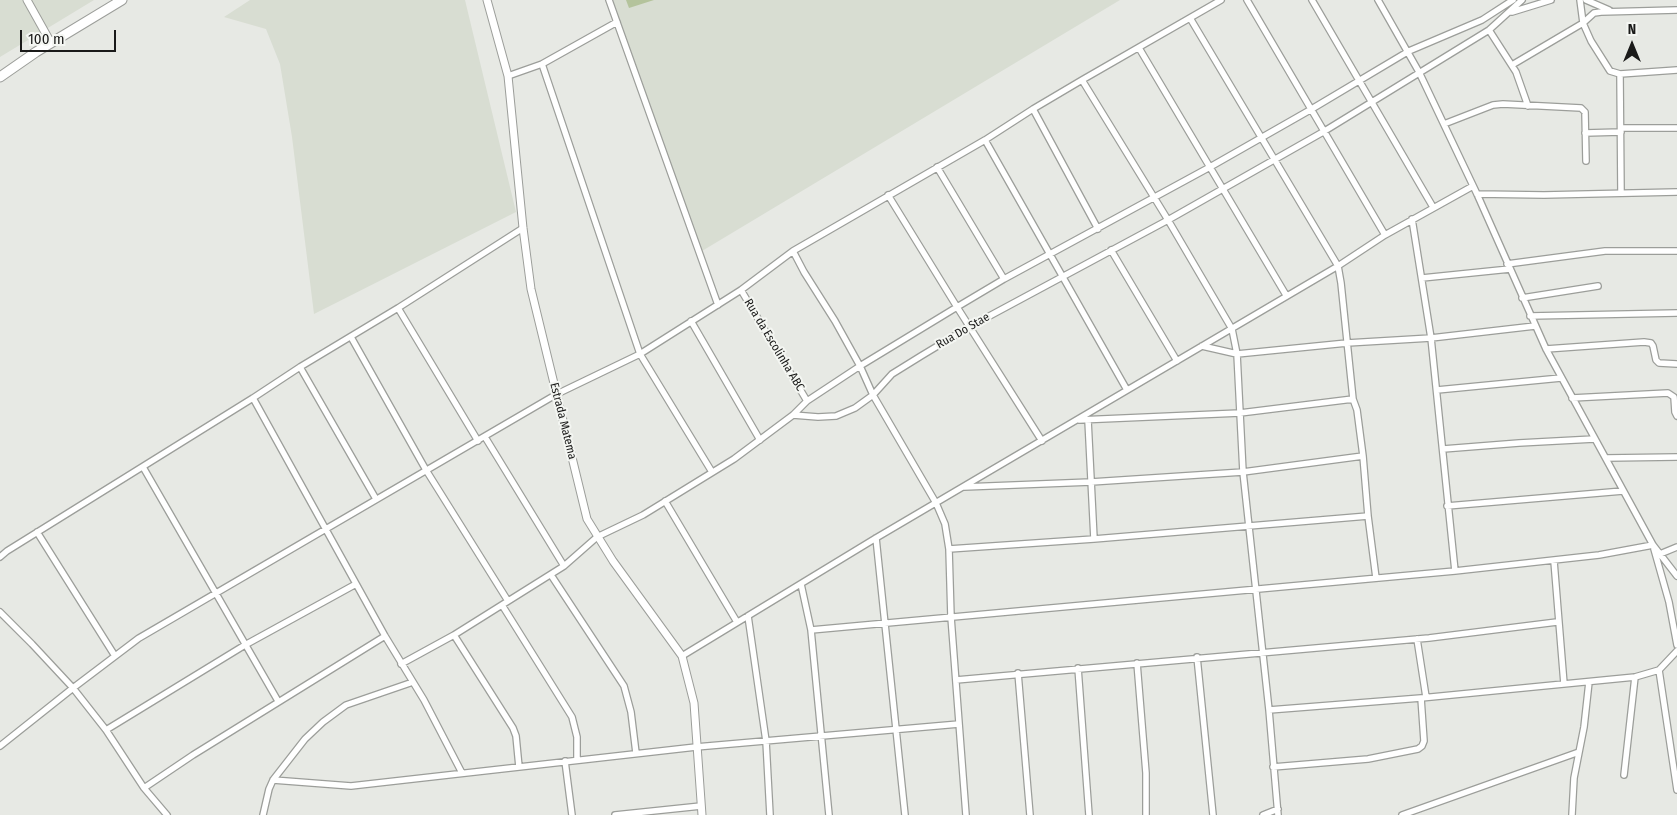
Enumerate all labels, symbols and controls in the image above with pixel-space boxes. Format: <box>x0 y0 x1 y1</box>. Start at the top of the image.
scale bar <box>22 20 119 52</box>
north arrow <box>1607 20 1657 70</box>
text: N <box>1628 21 1636 38</box>
text: 100 m <box>28 30 65 48</box>
street label: Rua da Escolinha ABC <box>741 296 807 394</box>
street label: Rua Do Stae <box>934 310 992 352</box>
street label: Estrada Matema <box>547 381 579 461</box>

